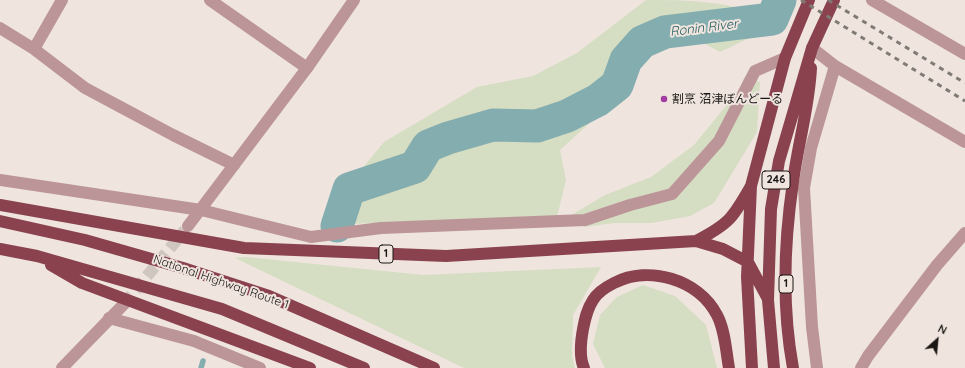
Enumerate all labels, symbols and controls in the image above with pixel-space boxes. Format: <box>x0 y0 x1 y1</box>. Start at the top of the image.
water label: Ronin River <box>669 16 739 40</box>
place label: 割烹 沼津ぼんどーる <box>672 92 783 106</box>
marker: 割烹 沼津ぼんどーる <box>659 94 669 104</box>
road number: 246 <box>762 171 790 189</box>
road number: 1 <box>379 245 393 263</box>
street label: National Highway Route 1 <box>151 252 291 312</box>
road number: 1 <box>779 275 793 293</box>
north arrow <box>917 320 957 360</box>
text: N <box>936 321 949 337</box>

